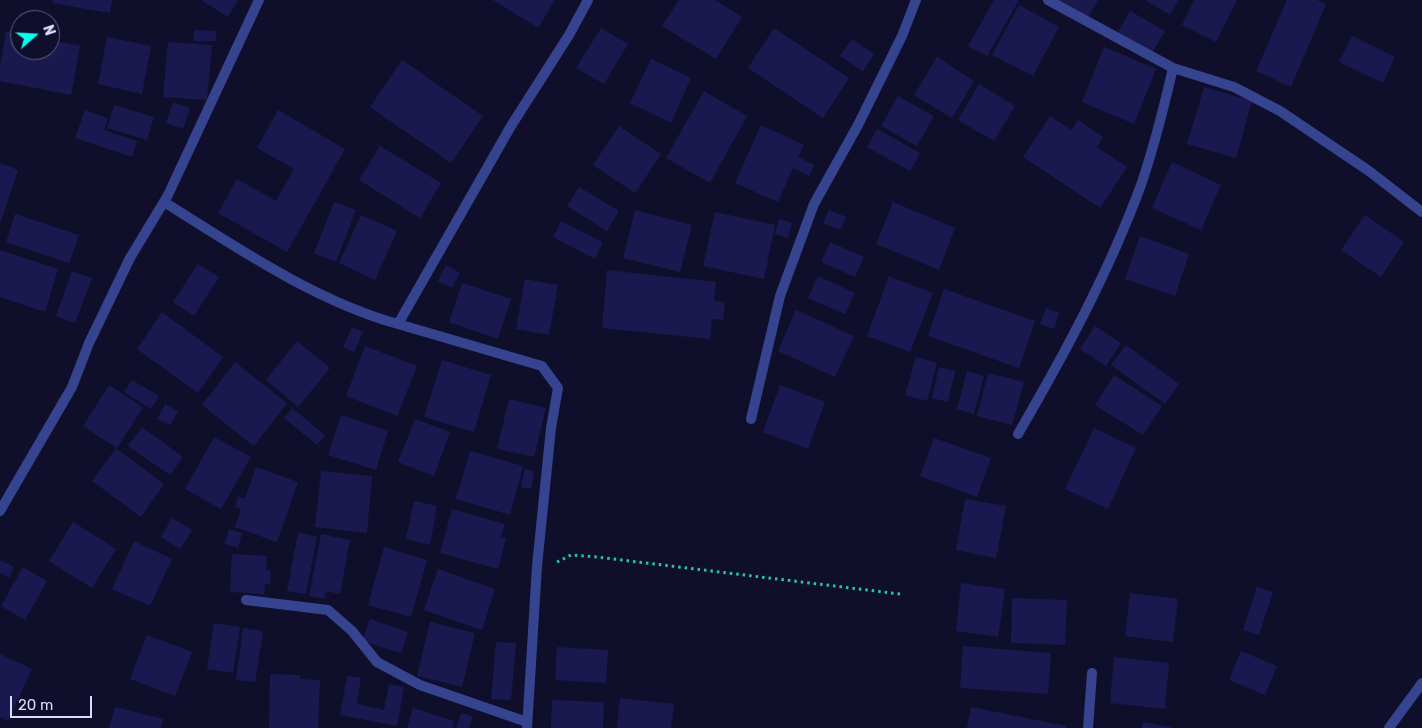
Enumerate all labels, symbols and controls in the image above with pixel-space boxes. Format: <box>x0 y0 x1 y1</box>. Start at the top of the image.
north arrow <box>10 10 60 60</box>
text: N <box>39 23 58 38</box>
scale bar <box>12 686 95 718</box>
text: 20 m <box>18 696 53 714</box>

